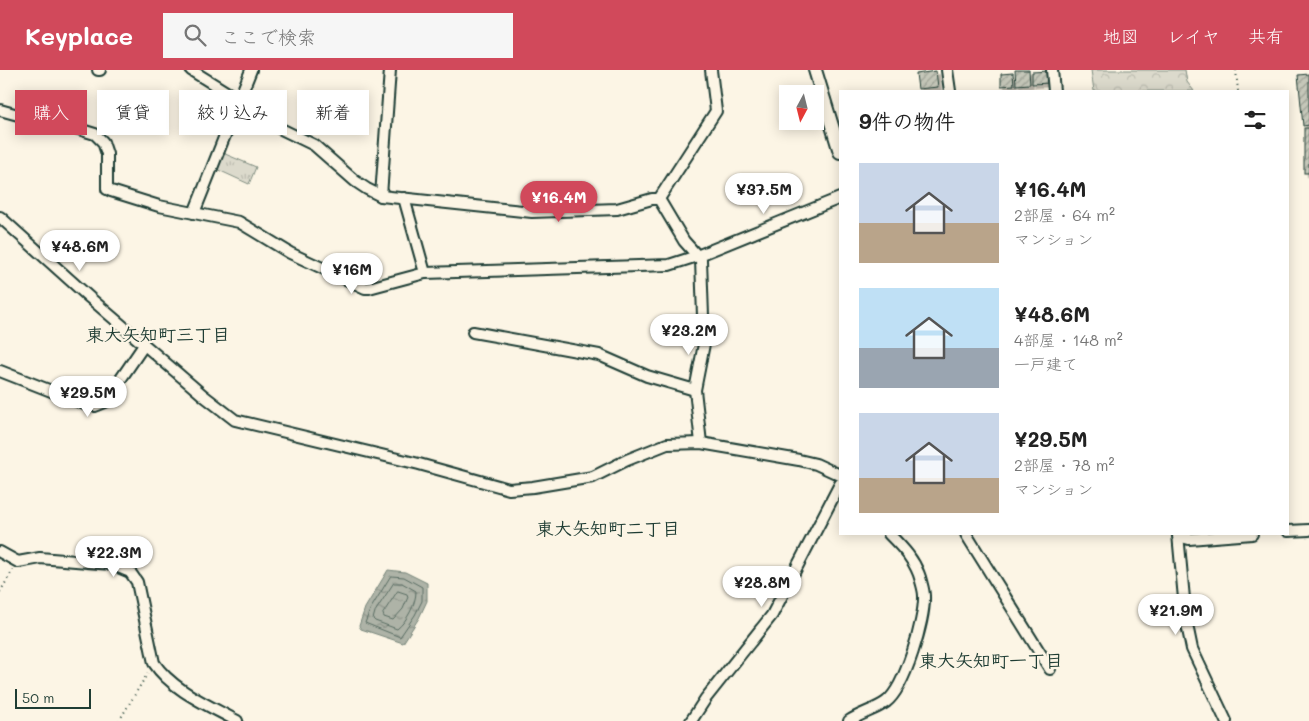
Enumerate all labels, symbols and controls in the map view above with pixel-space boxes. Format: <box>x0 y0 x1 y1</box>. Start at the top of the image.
search box <box>163 13 513 58</box>
text: Keyplace <box>25 20 133 51</box>
icon: search <box>181 21 209 49</box>
text: ここで検索 <box>221 24 316 49</box>
text: 地図 <box>1103 24 1139 48</box>
text: レイヤ <box>1167 24 1220 48</box>
text: 共有 <box>1248 24 1284 48</box>
north arrow <box>779 85 824 130</box>
map controls <box>779 85 824 130</box>
chip: 購入 <box>15 90 87 135</box>
chip: 賃貸 <box>97 90 169 135</box>
chip: 絞り込み <box>179 90 287 135</box>
chip: 新着 <box>297 90 369 135</box>
icon: filters <box>1241 106 1269 134</box>
text: 9件の物件 <box>859 107 956 134</box>
pin: ¥37.5M <box>723 172 805 215</box>
text: ¥16.4M <box>1014 175 1087 202</box>
text: ¥37.5M <box>736 178 792 199</box>
pin: ¥16.4M <box>518 180 600 223</box>
icon: home <box>899 183 959 243</box>
text: ¥16.4M <box>531 186 587 207</box>
text: 2部屋 · 64 m² <box>1014 204 1115 225</box>
text: マンション <box>1014 228 1093 249</box>
pin: ¥48.6M <box>39 230 121 272</box>
text: ¥48.6M <box>51 235 109 256</box>
pin: ¥16M <box>322 252 382 295</box>
text: ¥16M <box>332 258 372 279</box>
text: ¥48.6M <box>1014 300 1090 327</box>
icon: home <box>899 308 959 368</box>
pin: ¥23.2M <box>648 314 730 356</box>
text: ¥23.2M <box>661 319 717 340</box>
district label: 東大矢知町三丁目 <box>86 322 230 346</box>
text: 4部屋 · 148 m² <box>1014 329 1123 350</box>
text: 一戸建て <box>1014 353 1078 374</box>
pin: ¥29.5M <box>47 376 129 418</box>
text: ¥29.5M <box>60 381 116 402</box>
text: ¥29.5M <box>1014 425 1088 452</box>
icon: home <box>899 433 959 493</box>
text: 2部屋 · 78 m² <box>1014 454 1115 475</box>
text: マンション <box>1014 478 1093 499</box>
district label: 東大矢知町二丁目 <box>536 516 680 540</box>
pin: ¥22.3M <box>73 536 155 578</box>
text: ¥22.3M <box>86 541 142 562</box>
pin: ¥28.8M <box>721 566 803 608</box>
text: ¥28.8M <box>733 571 791 592</box>
pin: ¥21.9M <box>1135 594 1217 636</box>
text: ¥21.9M <box>1149 599 1203 620</box>
district label: 東大矢知町一丁目 <box>919 648 1063 672</box>
scale bar <box>15 686 91 709</box>
text: 50 m <box>22 688 54 707</box>

